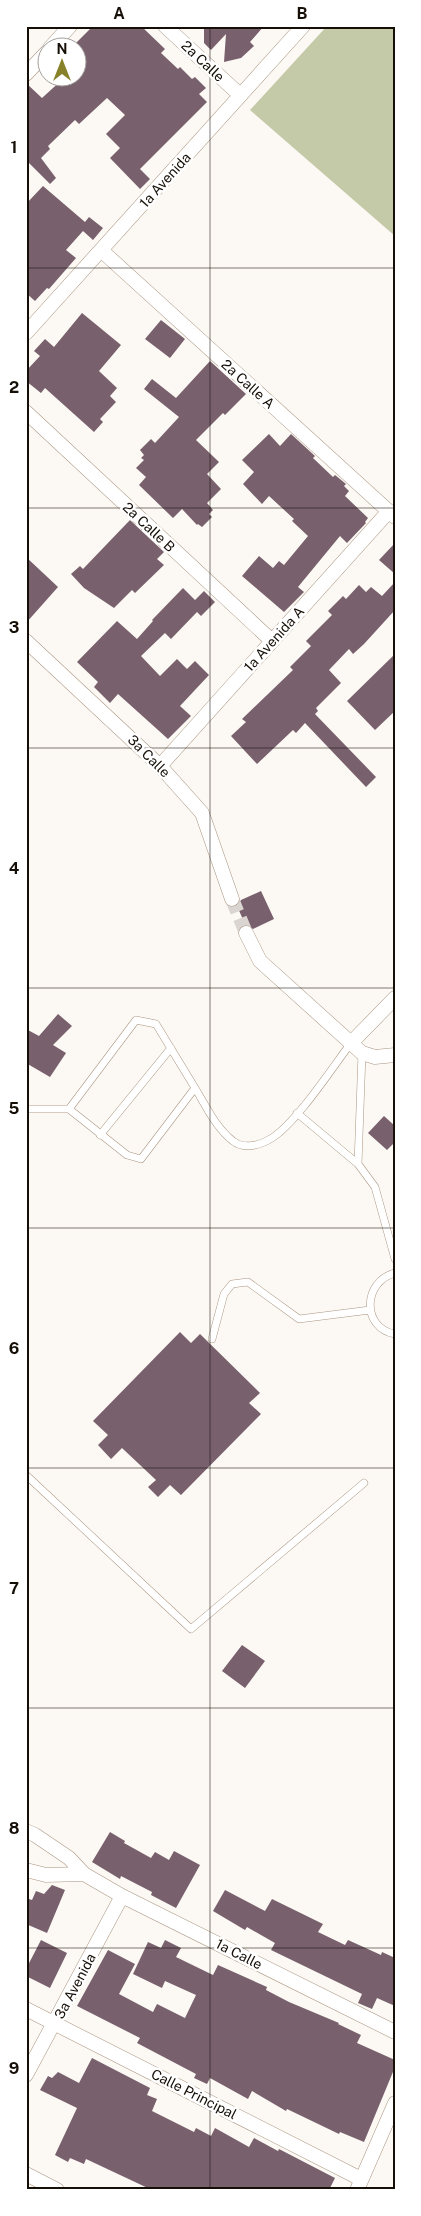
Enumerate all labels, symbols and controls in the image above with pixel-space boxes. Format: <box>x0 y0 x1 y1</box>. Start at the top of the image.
text: A <box>113 4 125 23</box>
text: B <box>297 4 308 23</box>
street label: 2a Calle <box>178 37 228 85</box>
north arrow <box>38 38 88 88</box>
text: N <box>57 41 67 57</box>
text: 1 <box>11 138 17 157</box>
street label: 1a Avenida <box>136 149 194 211</box>
street label: 2a Calle A <box>218 356 278 412</box>
text: 2 <box>9 378 19 397</box>
street label: 2a Calle B <box>120 499 178 555</box>
street label: 1a Avenida A <box>241 603 307 675</box>
text: 3 <box>9 618 19 637</box>
street label: 3a Calle <box>125 732 173 780</box>
text: 4 <box>9 859 20 878</box>
text: 5 <box>9 1099 20 1118</box>
text: 6 <box>9 1339 19 1358</box>
text: 7 <box>9 1579 19 1598</box>
text: 8 <box>9 1819 20 1838</box>
street label: 1a Calle <box>213 1936 265 1973</box>
street label: 3a Avenida <box>51 1951 99 2021</box>
text: 9 <box>9 2059 19 2078</box>
street label: Calle Principal <box>149 2066 239 2122</box>

